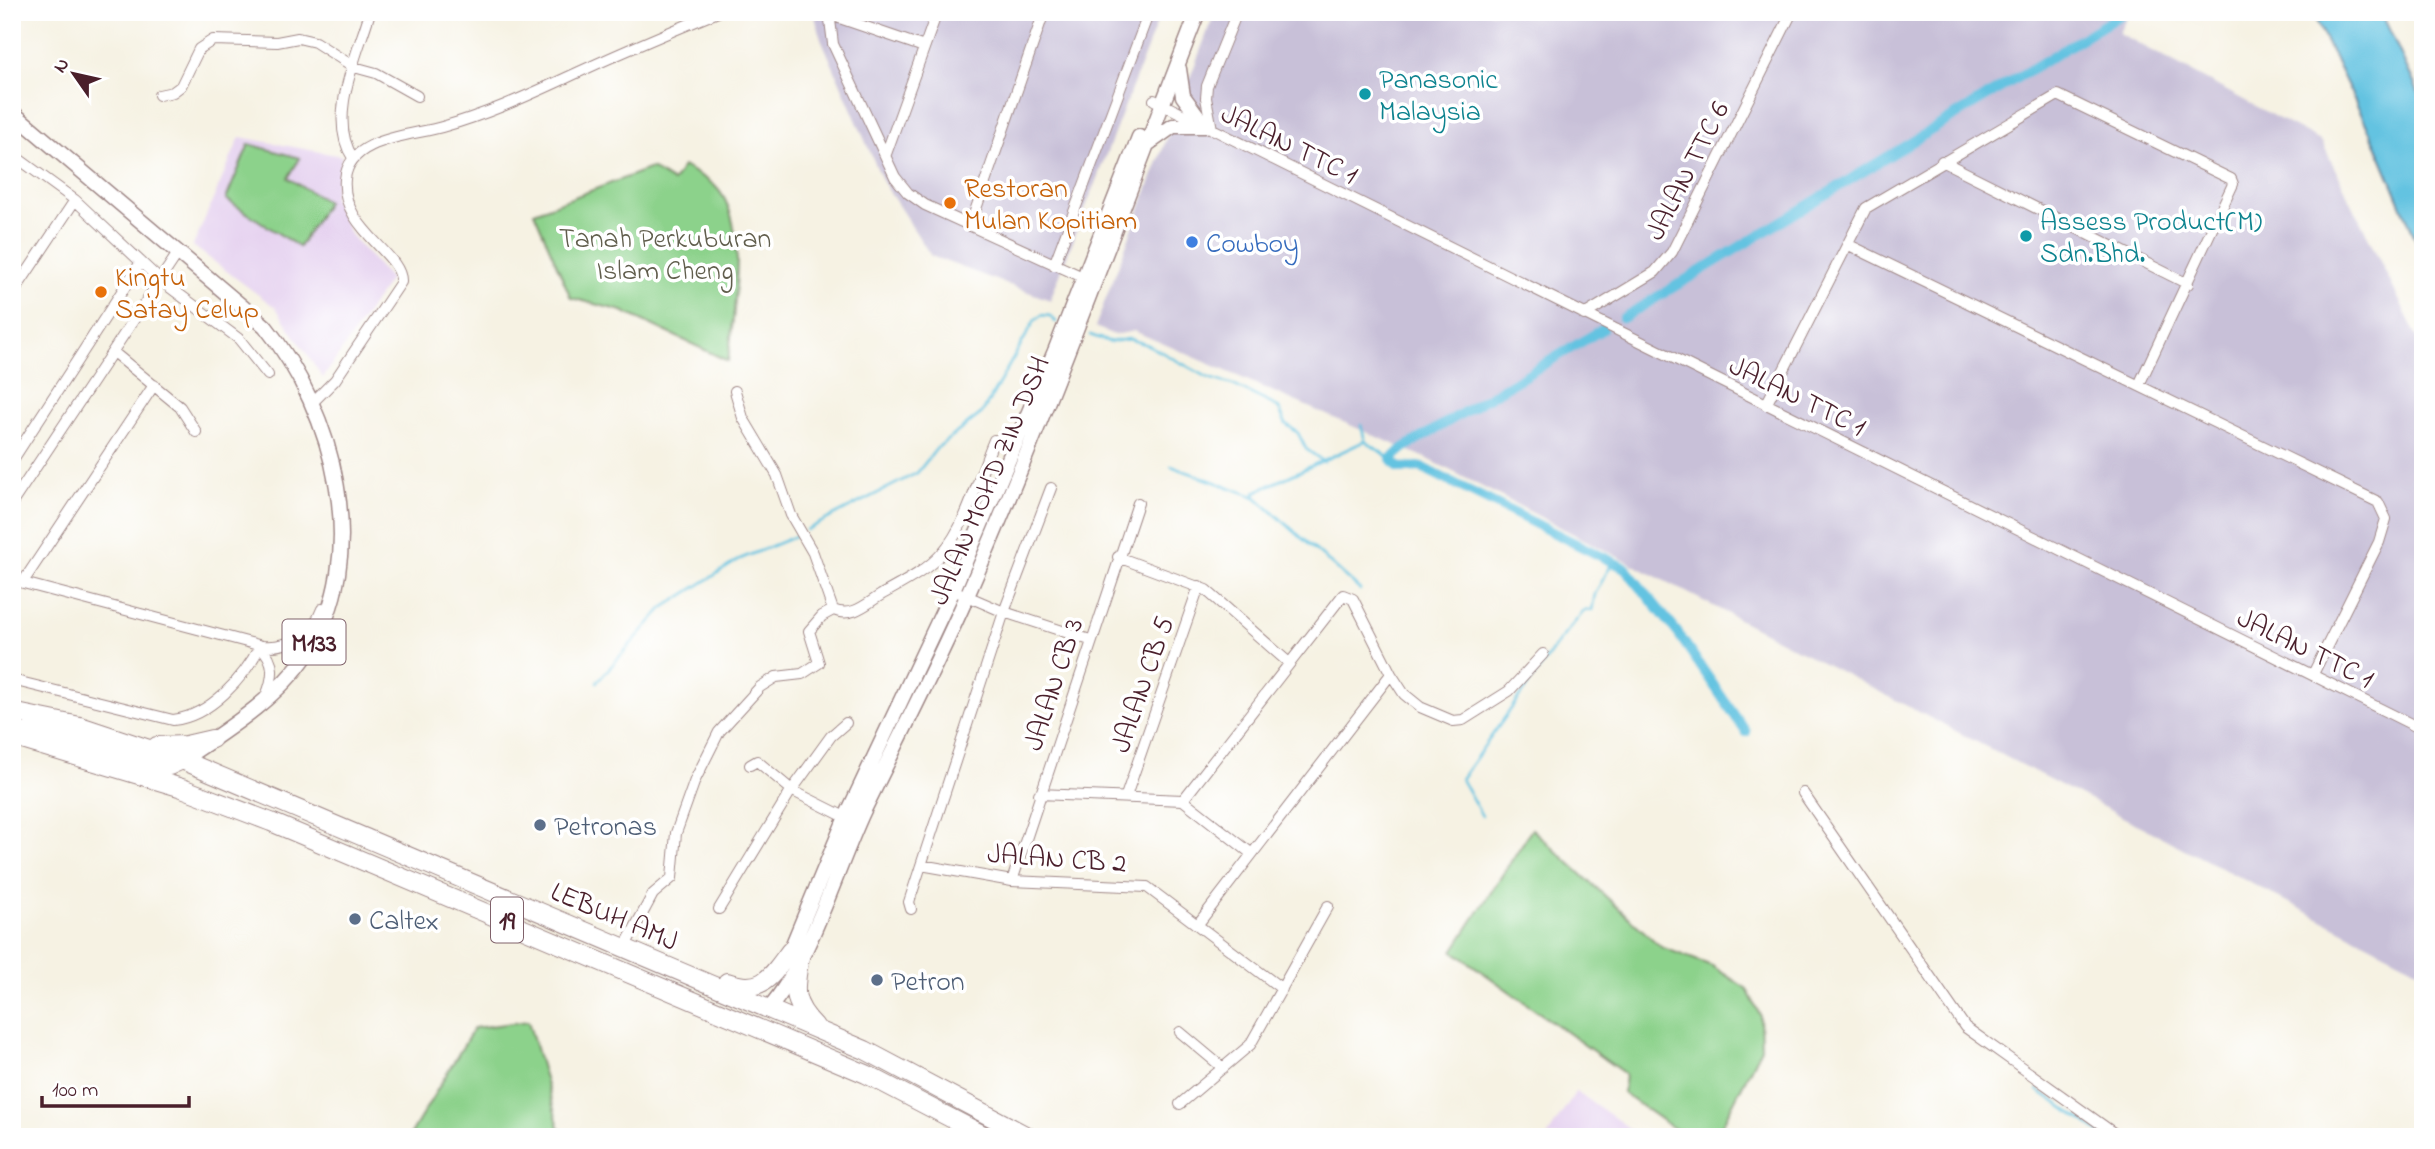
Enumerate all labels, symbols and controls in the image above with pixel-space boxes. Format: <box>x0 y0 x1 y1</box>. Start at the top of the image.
north arrow <box>38 38 108 108</box>
text: N <box>47 53 77 79</box>
place label: Panasonic Malaysia <box>1379 61 1498 134</box>
marker: Panasonic Malaysia <box>1357 86 1373 102</box>
street label: JALAN TTC 1 <box>1213 95 1364 197</box>
street label: JALAN TTC 6 <box>1637 95 1742 248</box>
place label: Restoran Mulan Kopitiam <box>964 170 1137 243</box>
marker: Restoran Mulan Kopitiam <box>942 195 958 211</box>
place label: Assess Product(M) Sdn.Bhd. <box>2040 203 2262 276</box>
park label: Tanah Perkuburan Islam Cheng <box>559 220 771 293</box>
place label: Cowboy <box>1206 225 1299 266</box>
marker: Assess Product(M) Sdn.Bhd. <box>2018 228 2034 244</box>
marker: Cowboy <box>1184 234 1200 250</box>
place label: Kingtu Satay Celup <box>115 259 259 332</box>
marker: Kingtu Satay Celup <box>93 284 109 300</box>
street label: JALAN TTC 1 <box>1721 347 1872 449</box>
street label: JALAN MOHD ZIN DSH <box>920 351 1062 612</box>
street label: JALAN TTC 1 <box>2229 599 2380 701</box>
street label: JALAN CB 5 <box>1102 611 1187 759</box>
street label: JALAN CB 3 <box>1015 614 1096 757</box>
road number: M133 <box>282 620 346 664</box>
place label: Petronas <box>554 808 657 849</box>
marker: Petronas <box>532 817 548 833</box>
street label: JALAN CB 2 <box>986 835 1128 886</box>
street label: LEBUH AMJ <box>543 873 684 963</box>
road number: 19 <box>491 897 523 942</box>
place label: Caltex <box>369 902 439 943</box>
marker: Caltex <box>347 911 363 927</box>
place label: Petron <box>891 963 965 1004</box>
marker: Petron <box>869 972 885 988</box>
scale bar <box>42 1065 189 1109</box>
text: 100 m <box>52 1076 98 1106</box>

